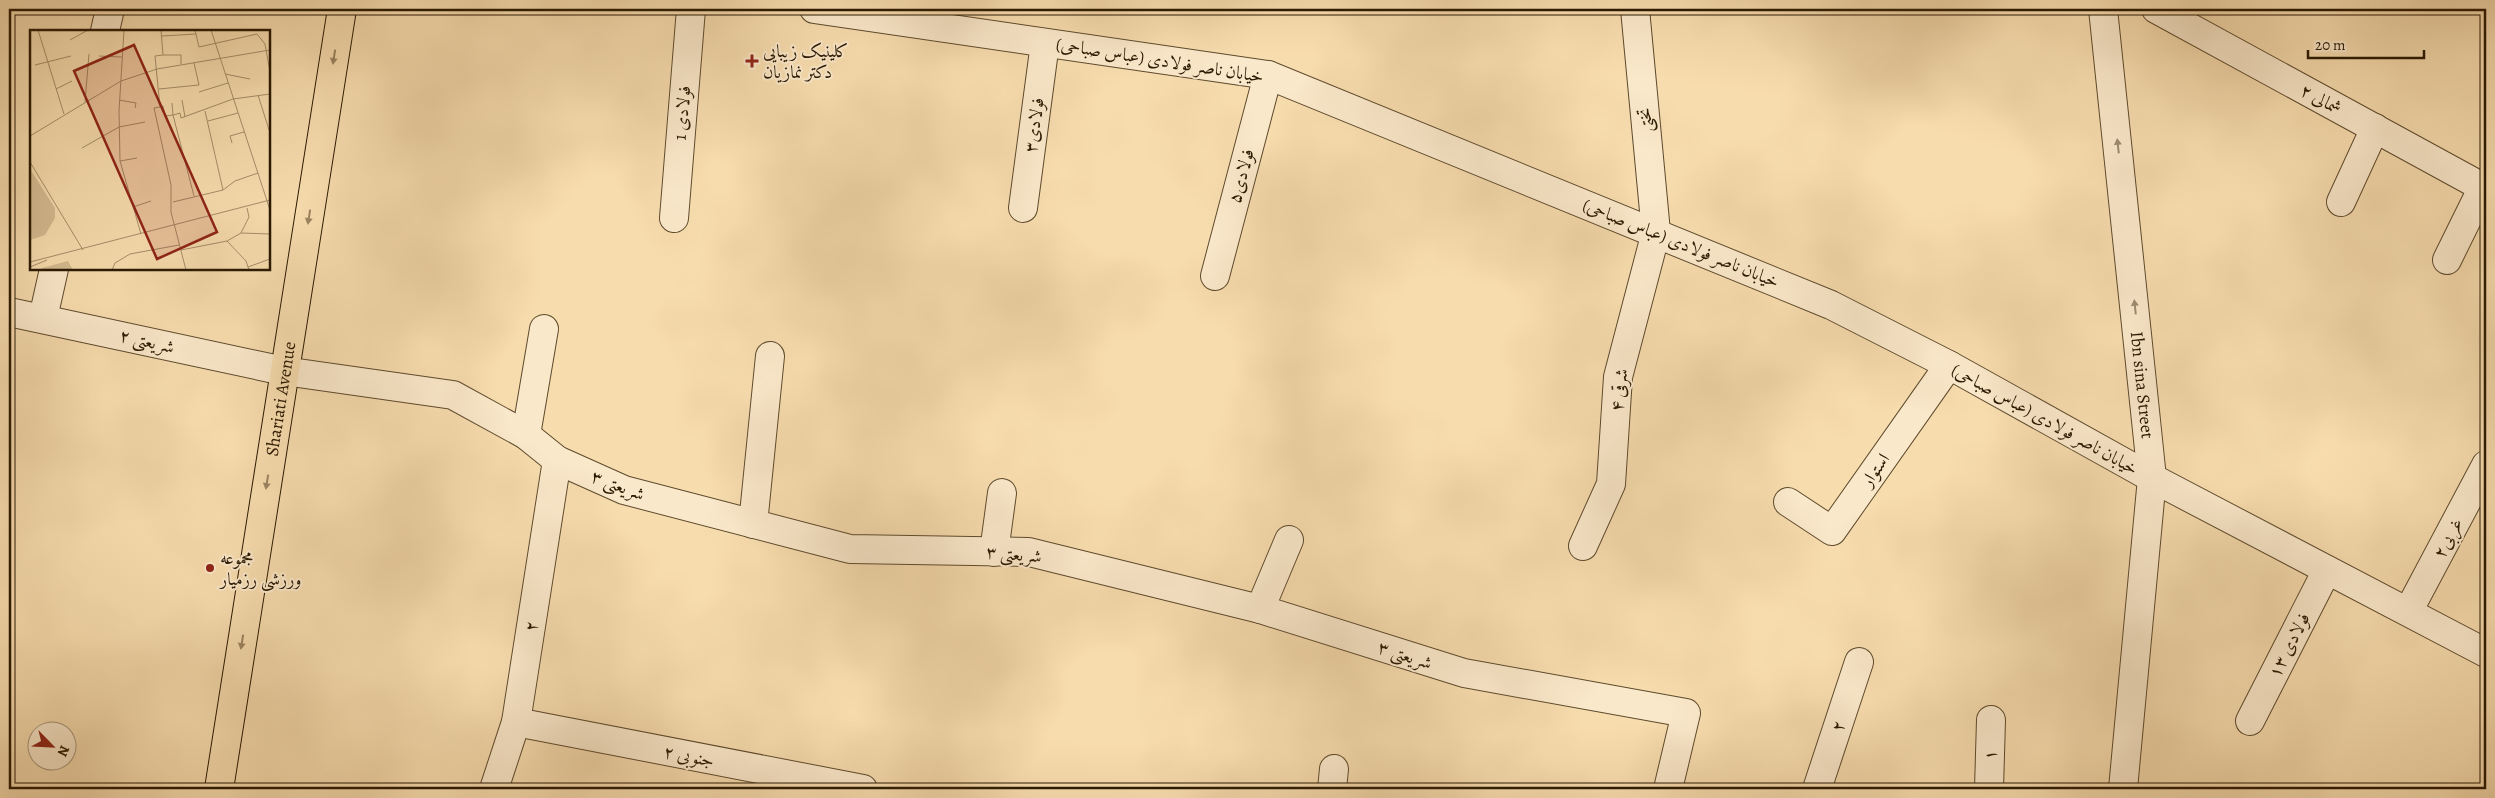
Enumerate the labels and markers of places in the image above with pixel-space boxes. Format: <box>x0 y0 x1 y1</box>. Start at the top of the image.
place label: کلینیک زیبایی دکتر نمازیان <box>763 39 848 84</box>
marker: کلینیک زیبایی دکتر نمازیان <box>745 54 759 68</box>
place label: مجموعه ورزشی رزمیار <box>218 546 302 592</box>
marker: مجموعه ورزشی رزمیار <box>204 562 216 574</box>

